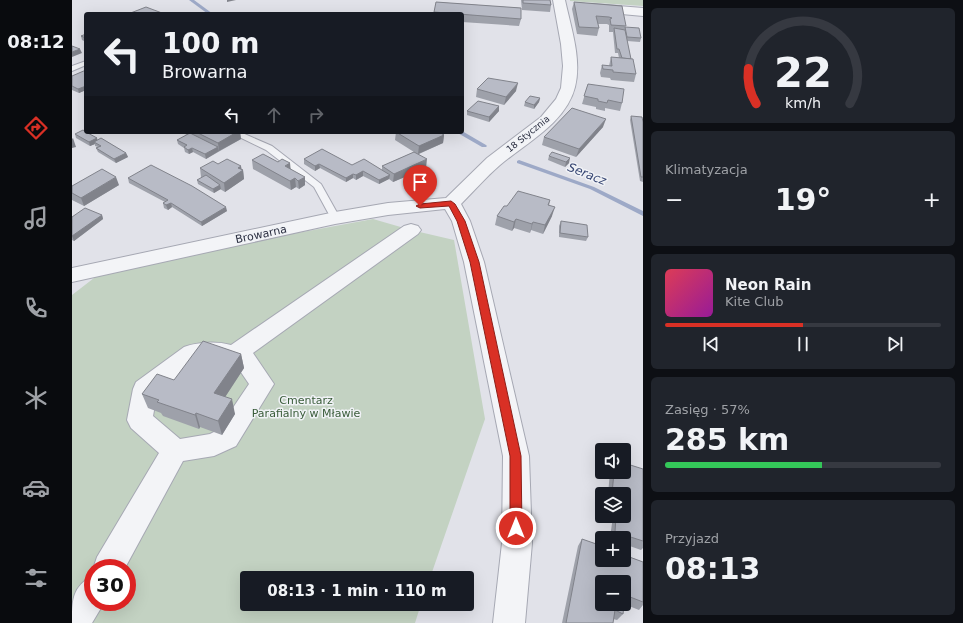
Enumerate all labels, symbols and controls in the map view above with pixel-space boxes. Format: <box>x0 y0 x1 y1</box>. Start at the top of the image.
text: 100 m <box>162 27 259 60</box>
icon: left <box>96 28 148 80</box>
text: 08:12 <box>7 31 65 52</box>
text: 22 <box>774 47 832 96</box>
text: Browarna <box>162 61 248 82</box>
text: km/h <box>785 94 821 110</box>
icon: left <box>221 104 243 126</box>
icon: ahead <box>263 104 285 126</box>
icon: right <box>305 104 327 126</box>
icon: directions <box>22 114 50 142</box>
street label: 18 Stycznia <box>505 114 551 154</box>
water label: Seracz <box>566 160 609 188</box>
text: Klimatyzacja <box>665 162 748 177</box>
pin <box>403 165 437 206</box>
icon: arrive <box>409 171 431 193</box>
text: 19° <box>775 182 831 217</box>
text: − <box>665 187 683 212</box>
text: + <box>923 187 941 212</box>
icon: music <box>22 204 50 232</box>
street label: Browarna <box>234 223 288 246</box>
text: Neon Rain <box>725 276 811 294</box>
icon: phone <box>22 294 50 322</box>
text: Kite Club <box>725 294 784 309</box>
icon: previous <box>700 333 722 355</box>
icon: pause <box>792 333 814 355</box>
icon: next <box>884 333 906 355</box>
icon: climate <box>22 384 50 412</box>
park label: Cmentarz Parafialny w Mławie <box>252 394 360 420</box>
text: Zasięg · 57% <box>665 402 750 417</box>
text: 285 km <box>665 422 789 457</box>
map controls <box>595 443 631 611</box>
button: sound <box>595 443 631 479</box>
icon: car <box>22 474 50 502</box>
button: layers <box>595 487 631 523</box>
position arrow <box>495 507 537 549</box>
button: + <box>595 531 631 567</box>
text: Przyjazd <box>665 531 719 546</box>
text: 08:13 <box>665 551 761 586</box>
speed limit sign: 30 <box>84 559 136 611</box>
icon: filters <box>22 564 50 592</box>
button: − <box>595 575 631 611</box>
text: 08:13 · 1 min · 110 m <box>267 582 447 600</box>

